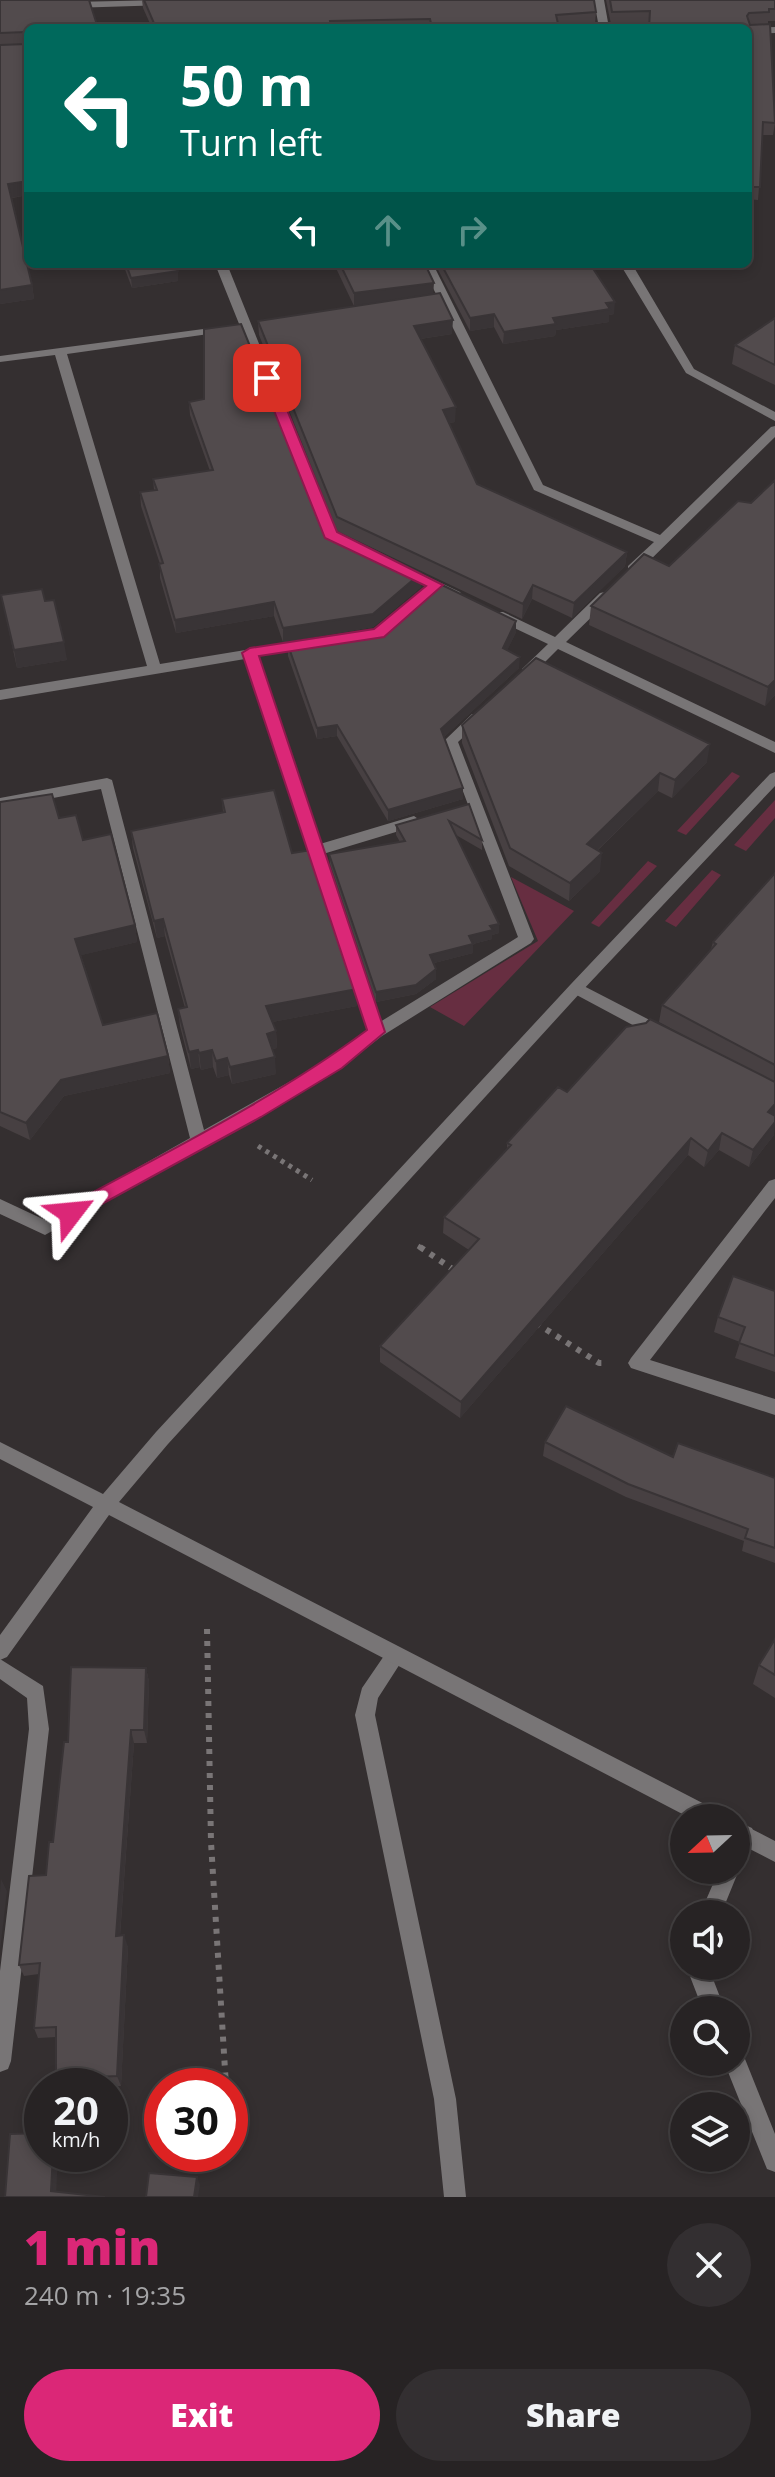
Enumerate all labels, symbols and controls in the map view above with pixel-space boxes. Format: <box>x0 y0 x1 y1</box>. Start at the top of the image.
text: 50 m <box>180 46 314 122</box>
icon: left <box>48 56 152 160</box>
text: Turn left <box>180 118 322 167</box>
icon: left <box>282 208 326 252</box>
icon: ahead <box>366 208 410 252</box>
icon: right <box>450 208 494 252</box>
pin <box>233 344 301 412</box>
icon: arrive <box>245 356 289 400</box>
position arrow <box>29 1171 113 1255</box>
north arrow <box>670 1804 750 1884</box>
map controls <box>670 1804 750 2172</box>
button: sound <box>670 1900 750 1980</box>
button: search <box>670 1996 750 2076</box>
speed limit sign: 30 <box>144 2068 248 2172</box>
text: 20 <box>53 2082 99 2137</box>
button: layers <box>670 2092 750 2172</box>
text: km/h <box>52 2126 100 2153</box>
text: 1 min <box>24 2214 160 2279</box>
button: close <box>667 2223 751 2307</box>
text: 240 m · 19:35 <box>24 2277 186 2313</box>
button: Exit <box>24 2369 380 2461</box>
button: Share <box>396 2369 751 2461</box>

